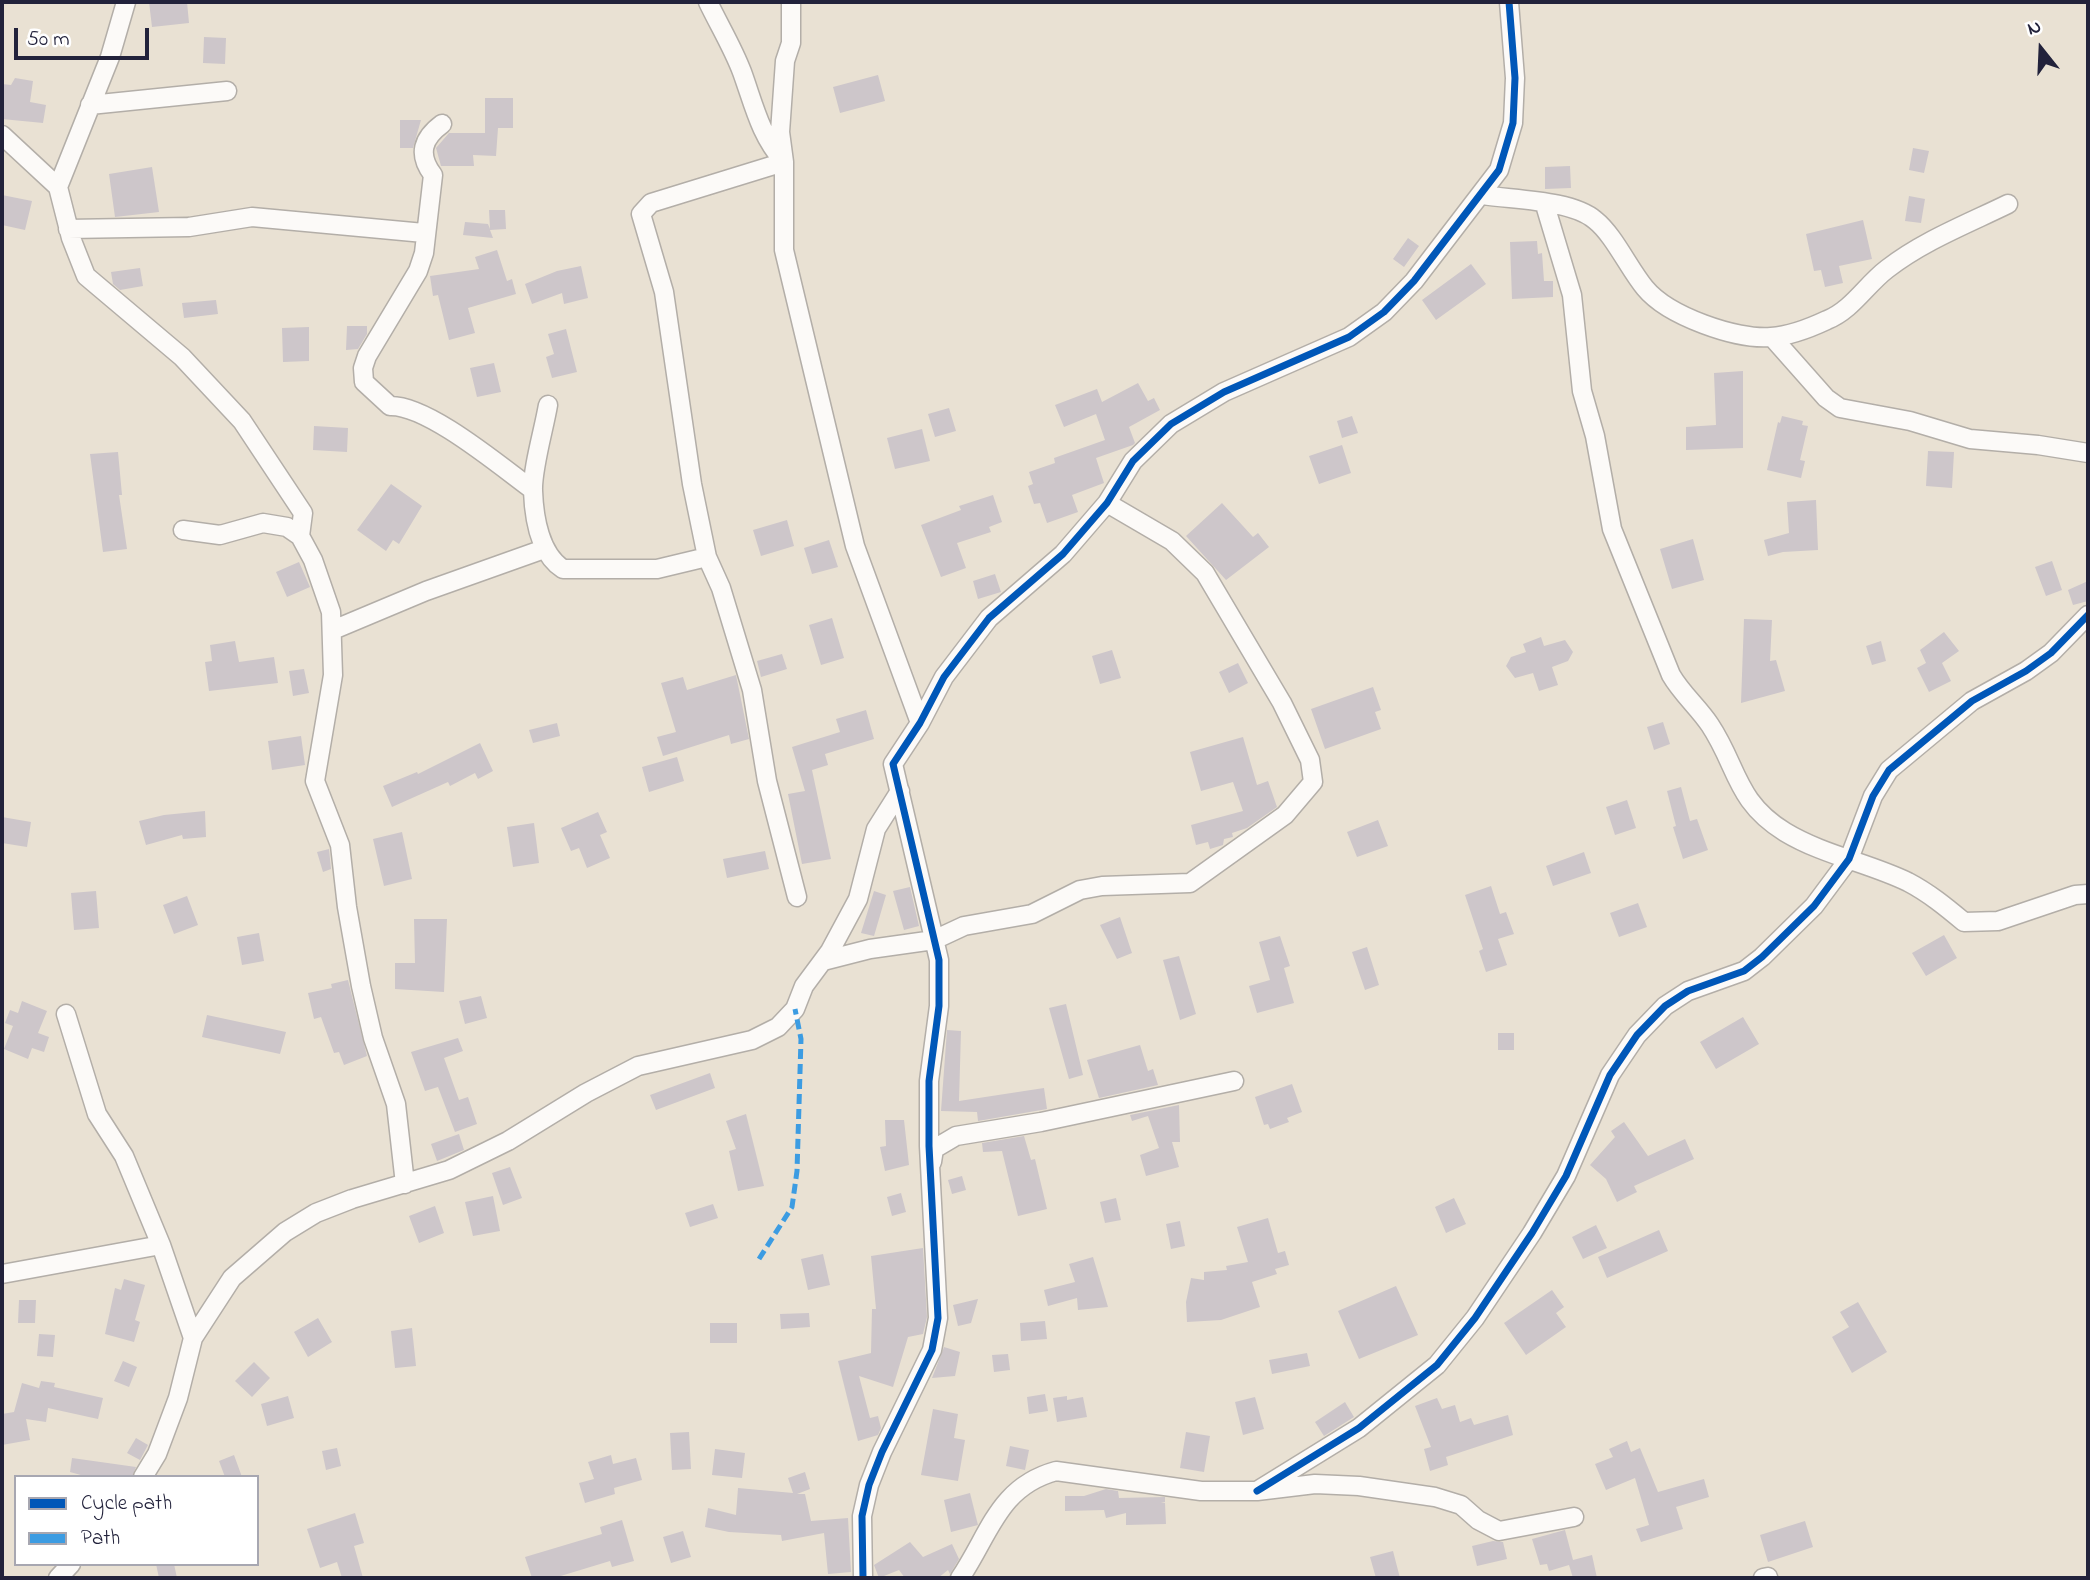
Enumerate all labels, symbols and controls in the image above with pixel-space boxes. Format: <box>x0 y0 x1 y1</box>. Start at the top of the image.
scale bar <box>18 14 152 58</box>
north arrow <box>2006 14 2076 84</box>
text: N <box>2024 14 2045 43</box>
text: 50 m <box>27 25 70 55</box>
legend <box>14 1475 259 1566</box>
text: Cycle path <box>81 1489 172 1519</box>
text: Path <box>81 1524 120 1554</box>

